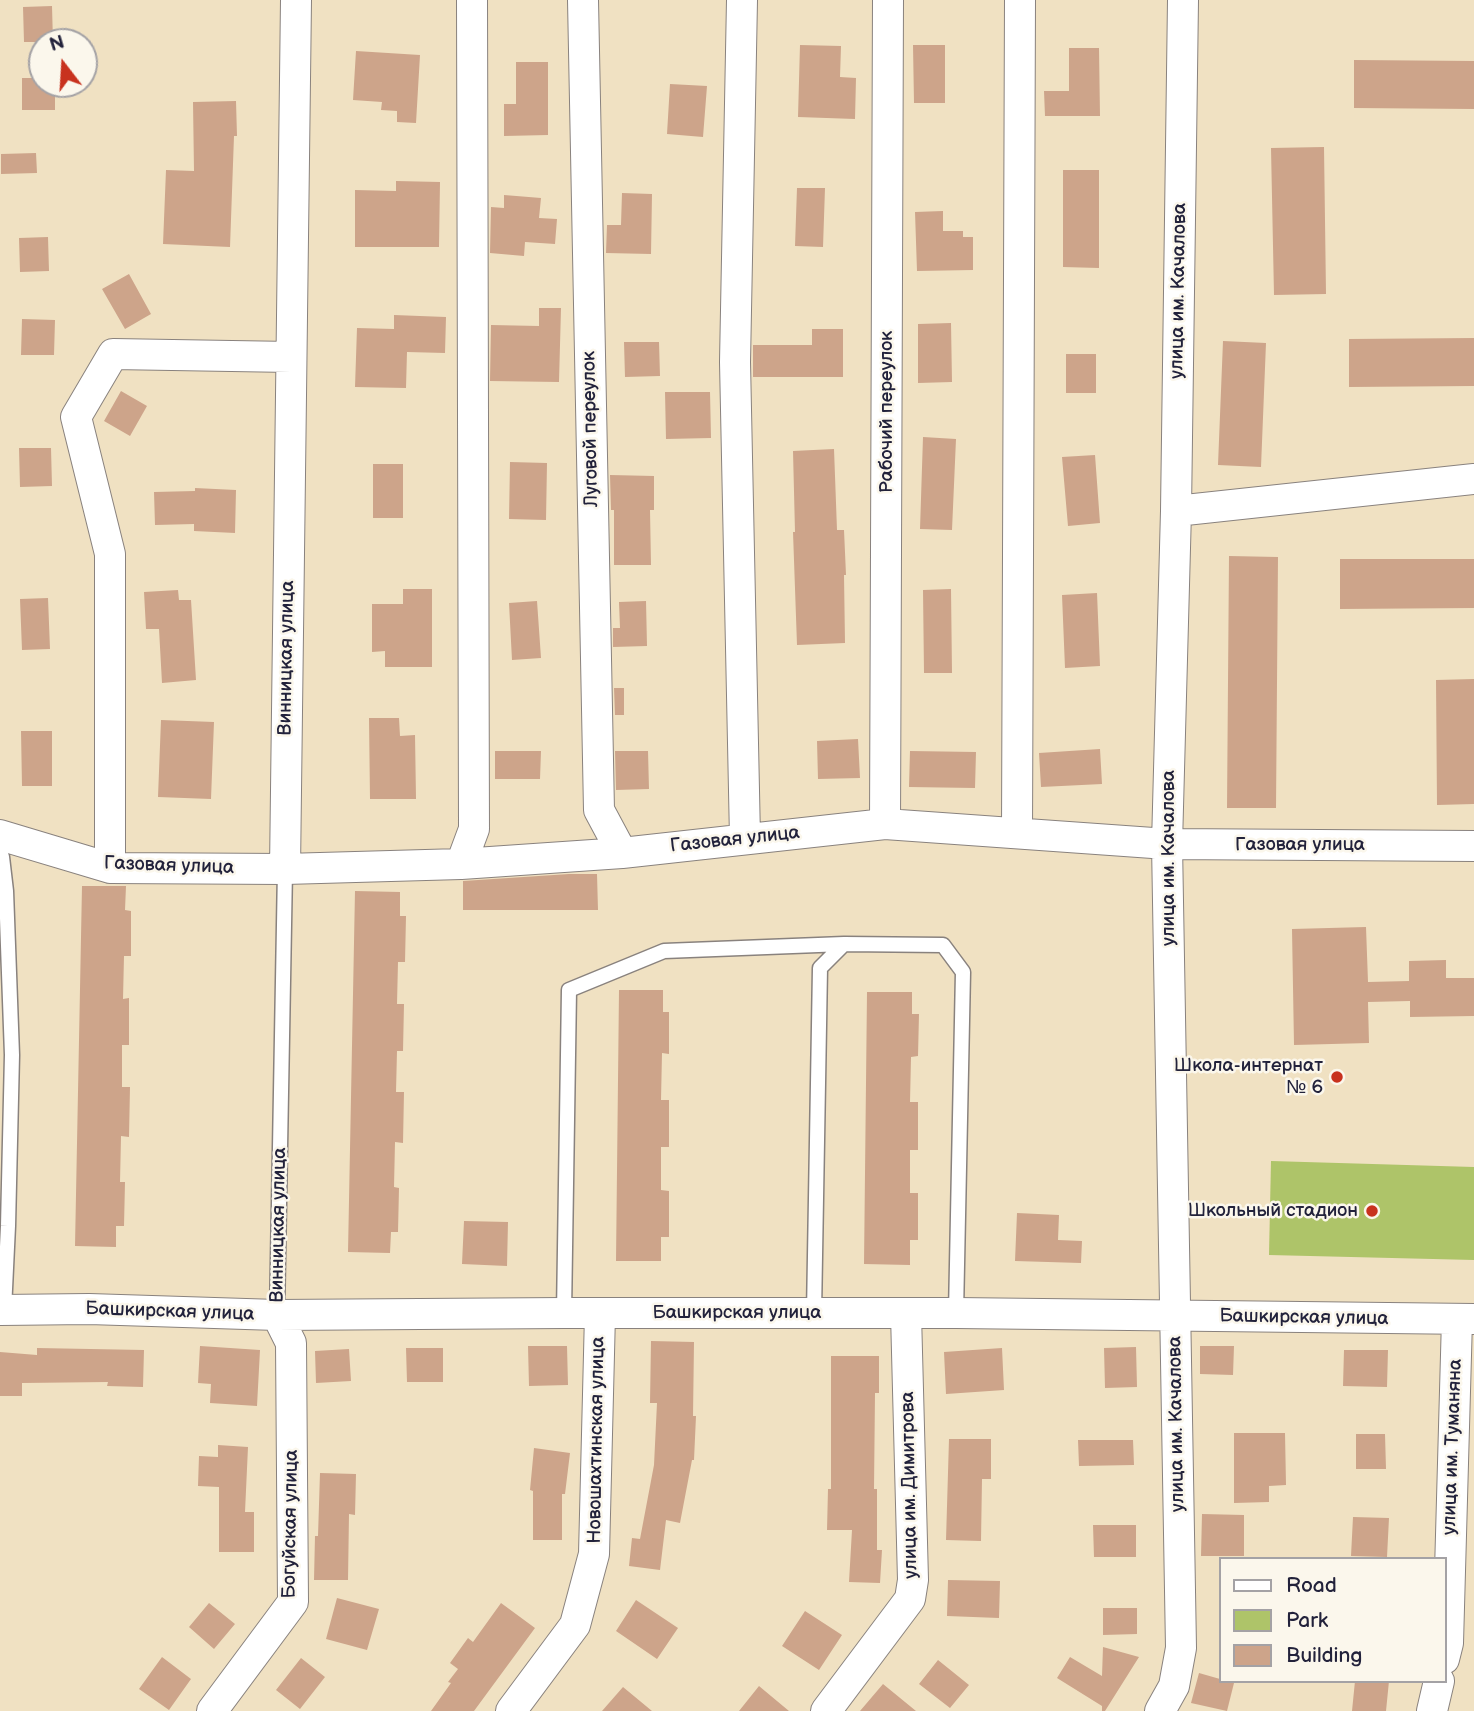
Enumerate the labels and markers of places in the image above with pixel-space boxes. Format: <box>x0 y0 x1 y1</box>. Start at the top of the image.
place label: Школа-интернат № 6 <box>1174 1055 1323 1099</box>
marker: Школа-интернат № 6 <box>1329 1069 1345 1085</box>
place label: Школьный стадион <box>1188 1200 1358 1222</box>
marker: Школьный стадион <box>1364 1203 1380 1219</box>

